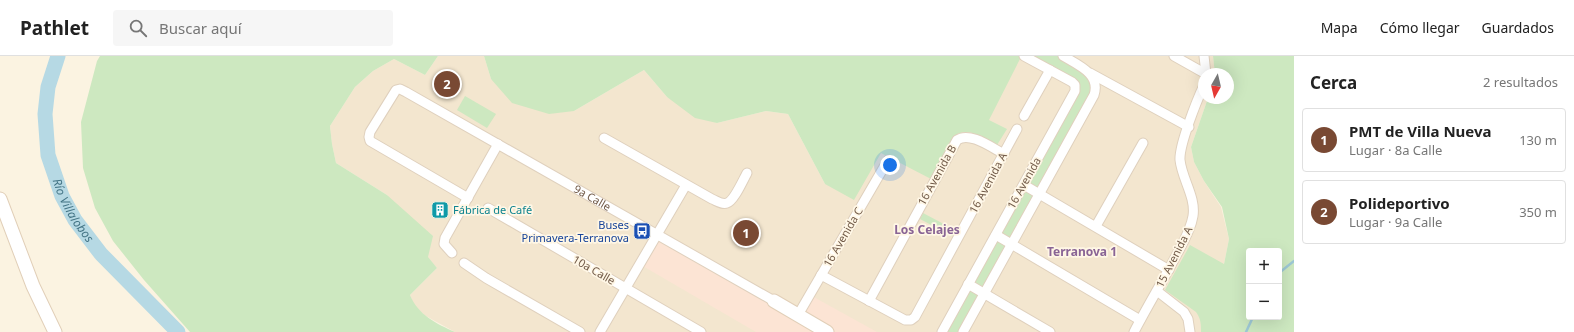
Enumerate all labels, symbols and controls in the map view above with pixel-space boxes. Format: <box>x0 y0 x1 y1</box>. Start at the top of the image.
search box <box>113 10 393 46</box>
text: Pathlet <box>20 15 89 41</box>
icon: search <box>127 17 149 39</box>
text: Buscar aquí <box>159 18 242 38</box>
text: Mapa <box>1321 18 1358 37</box>
text: Cómo llegar <box>1380 18 1460 37</box>
text: Guardados <box>1482 18 1554 37</box>
north arrow <box>1198 68 1234 104</box>
pin: 2 <box>434 69 460 99</box>
text: Cerca <box>1310 71 1357 94</box>
text: 2 resultados <box>1483 73 1558 91</box>
text: PMT de Villa Nueva <box>1349 121 1492 141</box>
text: 1 <box>1320 131 1328 149</box>
text: 130 m <box>1519 131 1557 149</box>
text: Lugar · 8a Calle <box>1349 141 1442 159</box>
street label: 16 Avenida B <box>914 142 959 208</box>
street label: 16 Avenida A <box>965 149 1010 216</box>
street label: 16 Avenida <box>1003 154 1044 211</box>
your location <box>880 155 900 175</box>
water label: Río Villalobos <box>49 176 98 246</box>
street label: 9a Calle <box>571 181 614 214</box>
text: Polideportivo <box>1349 193 1450 213</box>
building icon: Fábrica de Café <box>430 200 450 220</box>
place label: Fábrica de Café <box>453 202 532 217</box>
text: 2 <box>1320 203 1328 221</box>
text: 350 m <box>1519 203 1557 221</box>
street label: 16 Avenida C <box>819 204 866 269</box>
text: Lugar · 9a Calle <box>1349 213 1442 231</box>
place label: Buses Primavera-Terranova <box>522 217 629 245</box>
pin: 1 <box>733 218 759 248</box>
bus stop icon: Buses Primavera-Terranova <box>632 221 652 241</box>
district label: Los Celajes <box>894 221 960 238</box>
street label: 15 Avenida A <box>1152 223 1196 290</box>
district label: Terranova 1 <box>1047 243 1117 260</box>
map controls <box>1246 248 1282 320</box>
button: + <box>1246 248 1282 284</box>
street label: 10a Calle <box>570 251 618 288</box>
button: − <box>1246 284 1282 320</box>

